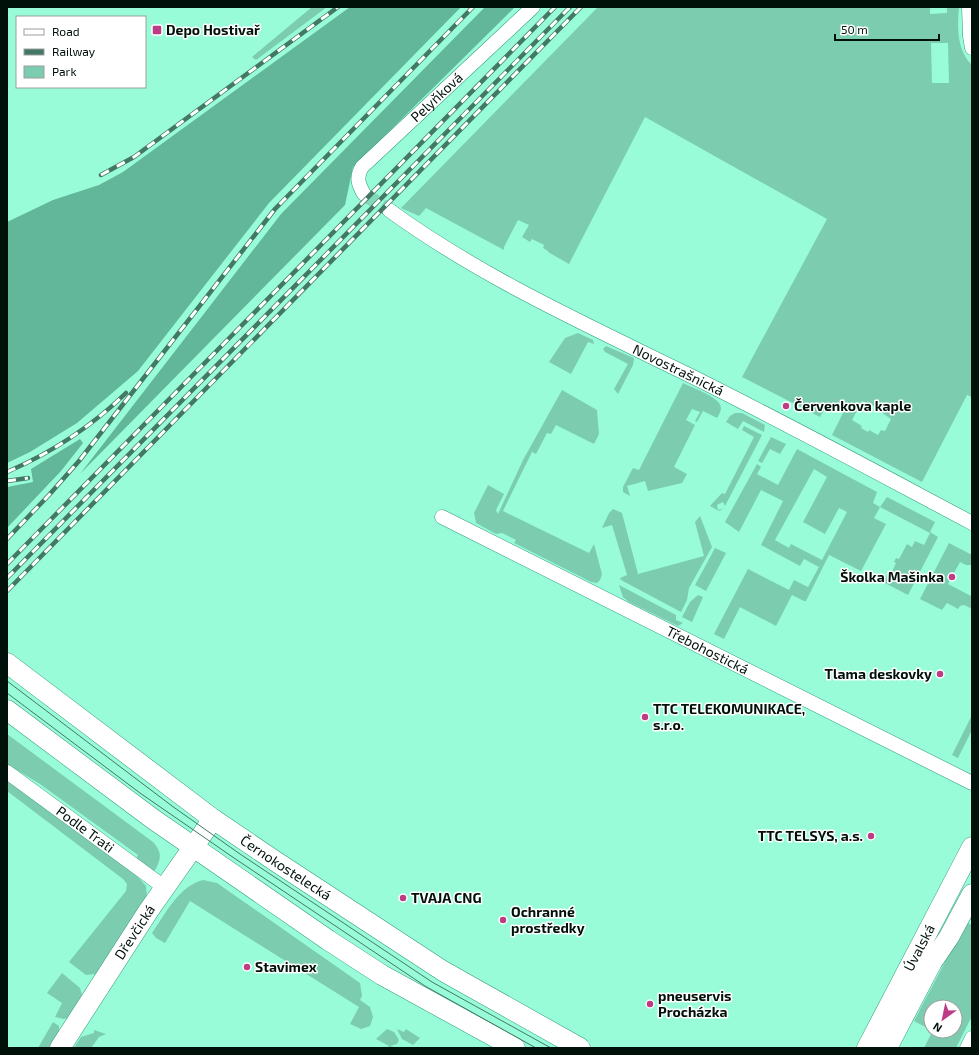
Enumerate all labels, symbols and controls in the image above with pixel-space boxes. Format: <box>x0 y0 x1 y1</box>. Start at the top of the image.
legend <box>16 16 146 88</box>
scale bar <box>835 16 939 42</box>
place label: Depo Hostivař <box>166 21 260 38</box>
text: 50 m <box>841 22 868 36</box>
text: Road <box>52 24 80 38</box>
marker: Depo Hostivař <box>151 24 163 36</box>
text: Railway <box>52 44 96 58</box>
text: Park <box>52 64 77 78</box>
street label: Pelyňková <box>407 68 466 125</box>
street label: Novostrašnická <box>630 340 727 399</box>
place label: Červenkova kaple <box>794 397 912 414</box>
marker: Červenkova kaple <box>781 401 791 411</box>
place label: Školka Mašinka <box>840 568 944 585</box>
marker: Školka Mašinka <box>947 572 957 582</box>
street label: Třebohostická <box>664 622 752 678</box>
place label: Tlama deskovky <box>825 665 932 682</box>
marker: Tlama deskovky <box>935 669 945 679</box>
place label: TTC TELEKOMUNIKACE, s.r.o. <box>653 700 805 733</box>
marker: TTC TELEKOMUNIKACE, s.r.o. <box>640 712 650 722</box>
street label: Podle Trati <box>53 802 118 856</box>
place label: TTC TELSYS, a.s. <box>758 827 863 844</box>
street label: Černokostelecká <box>237 831 335 904</box>
marker: TTC TELSYS, a.s. <box>866 831 876 841</box>
place label: TVAJA CNG <box>411 889 481 906</box>
marker: TVAJA CNG <box>398 893 408 903</box>
street label: Dřevčická <box>111 901 158 962</box>
place label: Ochranné prostředky <box>511 903 585 936</box>
marker: Ochranné prostředky <box>498 915 508 925</box>
street label: Úvalská <box>900 921 938 974</box>
place label: Stavimex <box>255 958 317 975</box>
marker: Stavimex <box>242 962 252 972</box>
place label: pneuservis Procházka <box>658 987 732 1020</box>
marker: pneuservis Procházka <box>645 999 655 1009</box>
north arrow <box>923 999 963 1039</box>
text: N <box>930 1020 944 1035</box>

